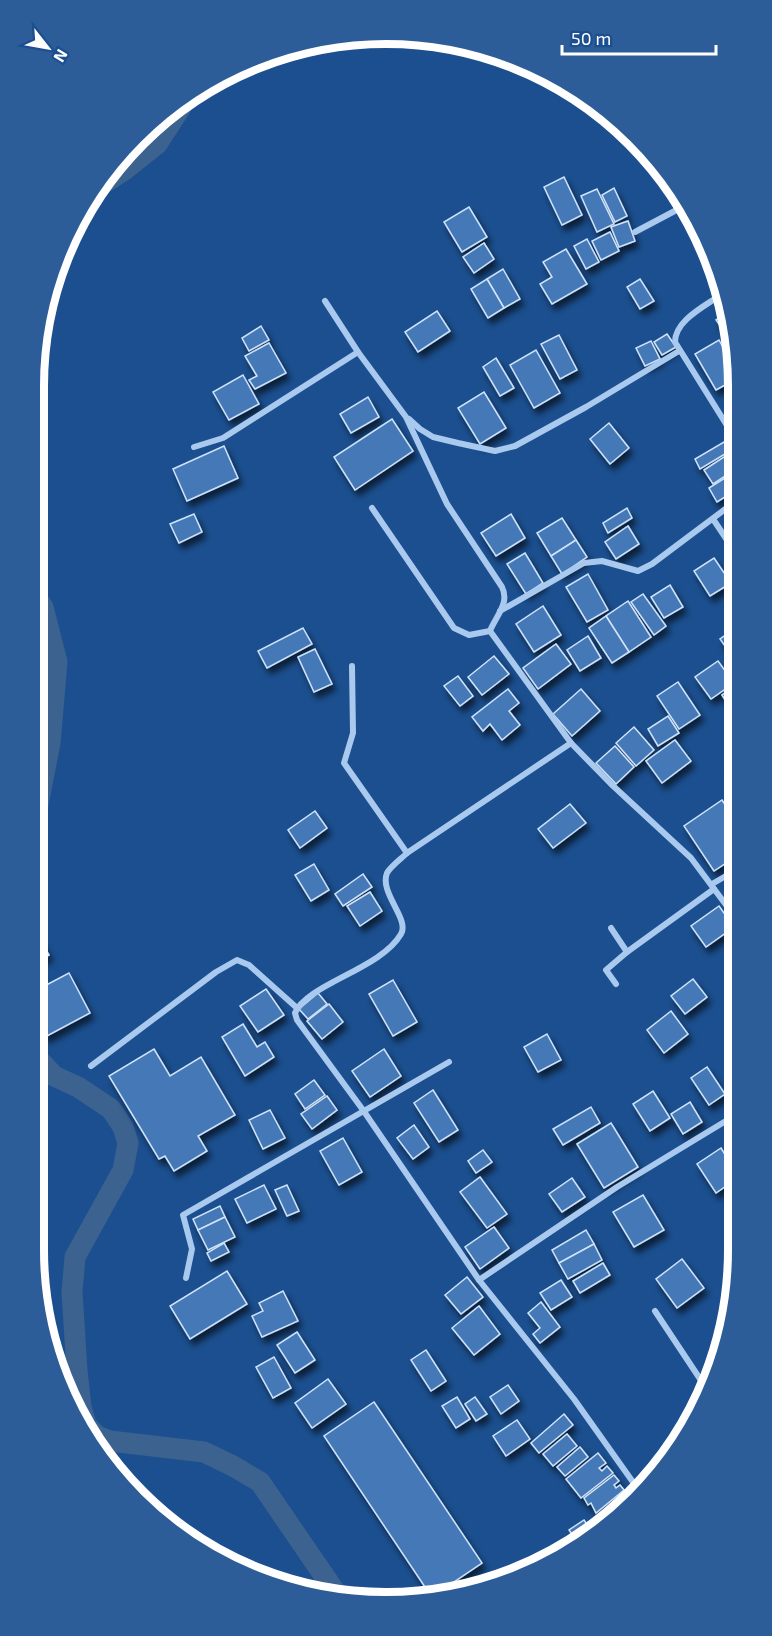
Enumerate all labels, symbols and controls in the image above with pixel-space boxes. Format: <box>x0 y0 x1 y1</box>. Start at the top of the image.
north arrow <box>18 18 78 78</box>
scale bar <box>562 18 716 56</box>
text: 50 m <box>571 27 611 49</box>
text: N <box>50 46 72 66</box>

